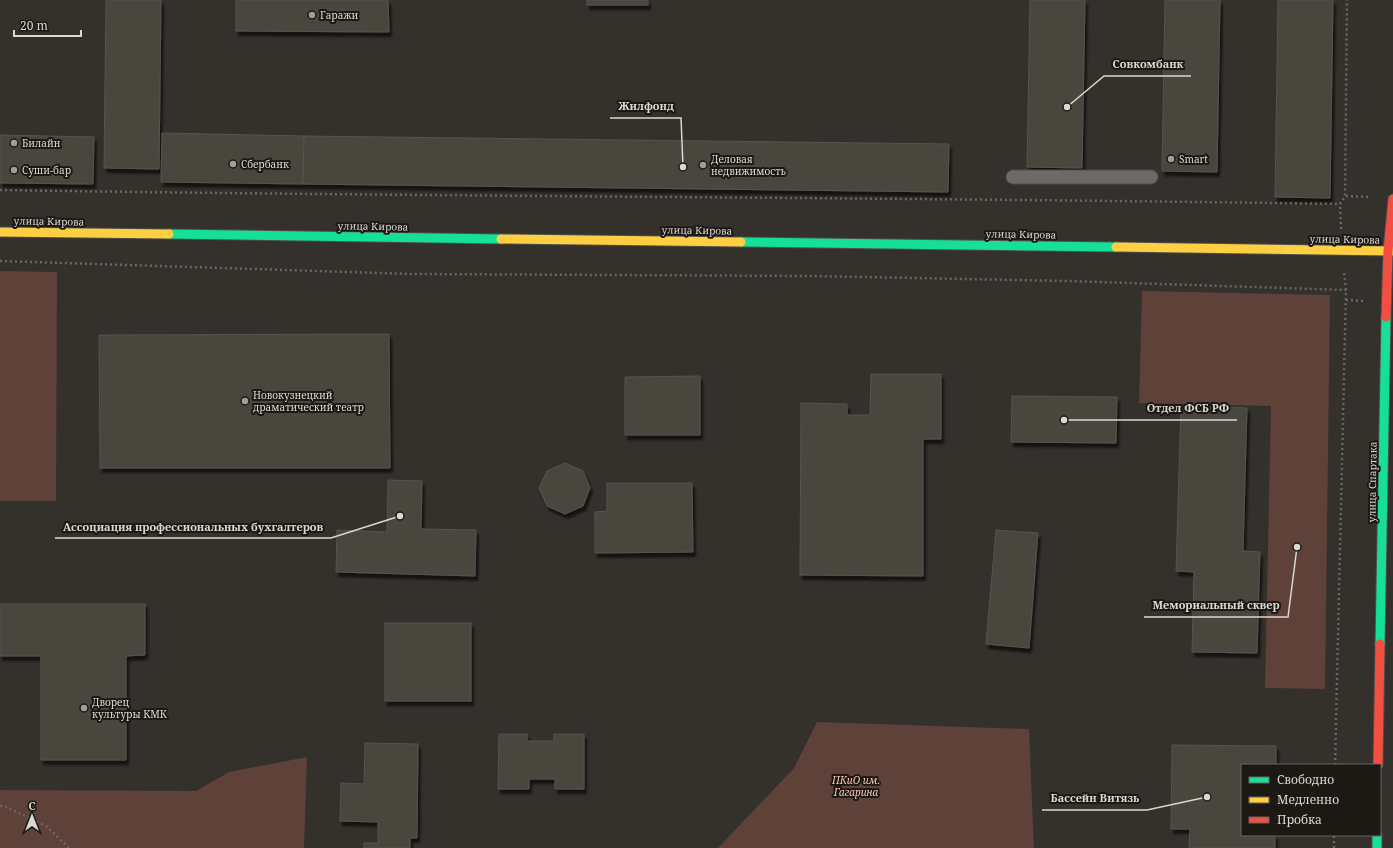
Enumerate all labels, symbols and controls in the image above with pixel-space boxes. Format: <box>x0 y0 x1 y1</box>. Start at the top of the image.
place label: Гаражи <box>320 8 358 22</box>
marker: Гаражи <box>307 10 317 20</box>
scale bar <box>14 12 81 38</box>
text: 20 m <box>20 17 48 34</box>
callout: Совкомбанк <box>1104 53 1191 76</box>
text: Совкомбанк <box>1113 56 1184 71</box>
callout: Жилфонд <box>610 95 681 118</box>
text: Жилфонд <box>618 98 674 113</box>
place label: Билайн <box>22 136 61 150</box>
marker: Билайн <box>9 138 19 148</box>
place label: Деловая недвижимость <box>711 152 786 178</box>
place label: Smart <box>1179 152 1208 166</box>
marker: Smart <box>1166 154 1176 164</box>
place label: Сбербанк <box>241 157 289 171</box>
marker: Сбербанк <box>228 159 238 169</box>
marker: Деловая недвижимость <box>698 160 708 170</box>
place label: Суши-бар <box>22 163 71 177</box>
marker: Суши-бар <box>9 165 19 175</box>
street label: улица Кирова <box>14 213 85 229</box>
street label: улица Кирова <box>338 218 409 234</box>
street label: улица Кирова <box>662 222 733 238</box>
street label: улица Кирова <box>986 226 1057 242</box>
street label: улица Кирова <box>1310 231 1381 247</box>
place label: Новокузнецкий драматический театр <box>253 388 364 414</box>
marker: Новокузнецкий драматический театр <box>240 396 250 406</box>
callout: Отдел ФСБ РФ <box>1138 397 1237 420</box>
text: Отдел ФСБ РФ <box>1147 400 1229 415</box>
street label: улица Спартака <box>1364 441 1380 523</box>
callout: Ассоциация профессиональных бухгалтеров <box>55 515 331 538</box>
text: Ассоциация профессиональных бухгалтеров <box>63 519 323 534</box>
callout: Мемориальный сквер <box>1144 594 1288 617</box>
text: Мемориальный сквер <box>1152 597 1280 612</box>
place label: Дворец культуры КМК <box>92 695 168 721</box>
marker: Дворец культуры КМК <box>79 703 89 713</box>
legend <box>1241 764 1381 836</box>
text: Свободно <box>1277 771 1334 788</box>
park label: ПКиО им. Гагарина <box>831 773 880 799</box>
callout: Бассейн Витязь <box>1042 787 1147 810</box>
text: Бассейн Витязь <box>1051 790 1140 805</box>
text: Медленно <box>1277 791 1339 808</box>
north arrow <box>12 796 52 836</box>
text: С <box>28 798 36 813</box>
text: Пробка <box>1277 811 1322 828</box>

